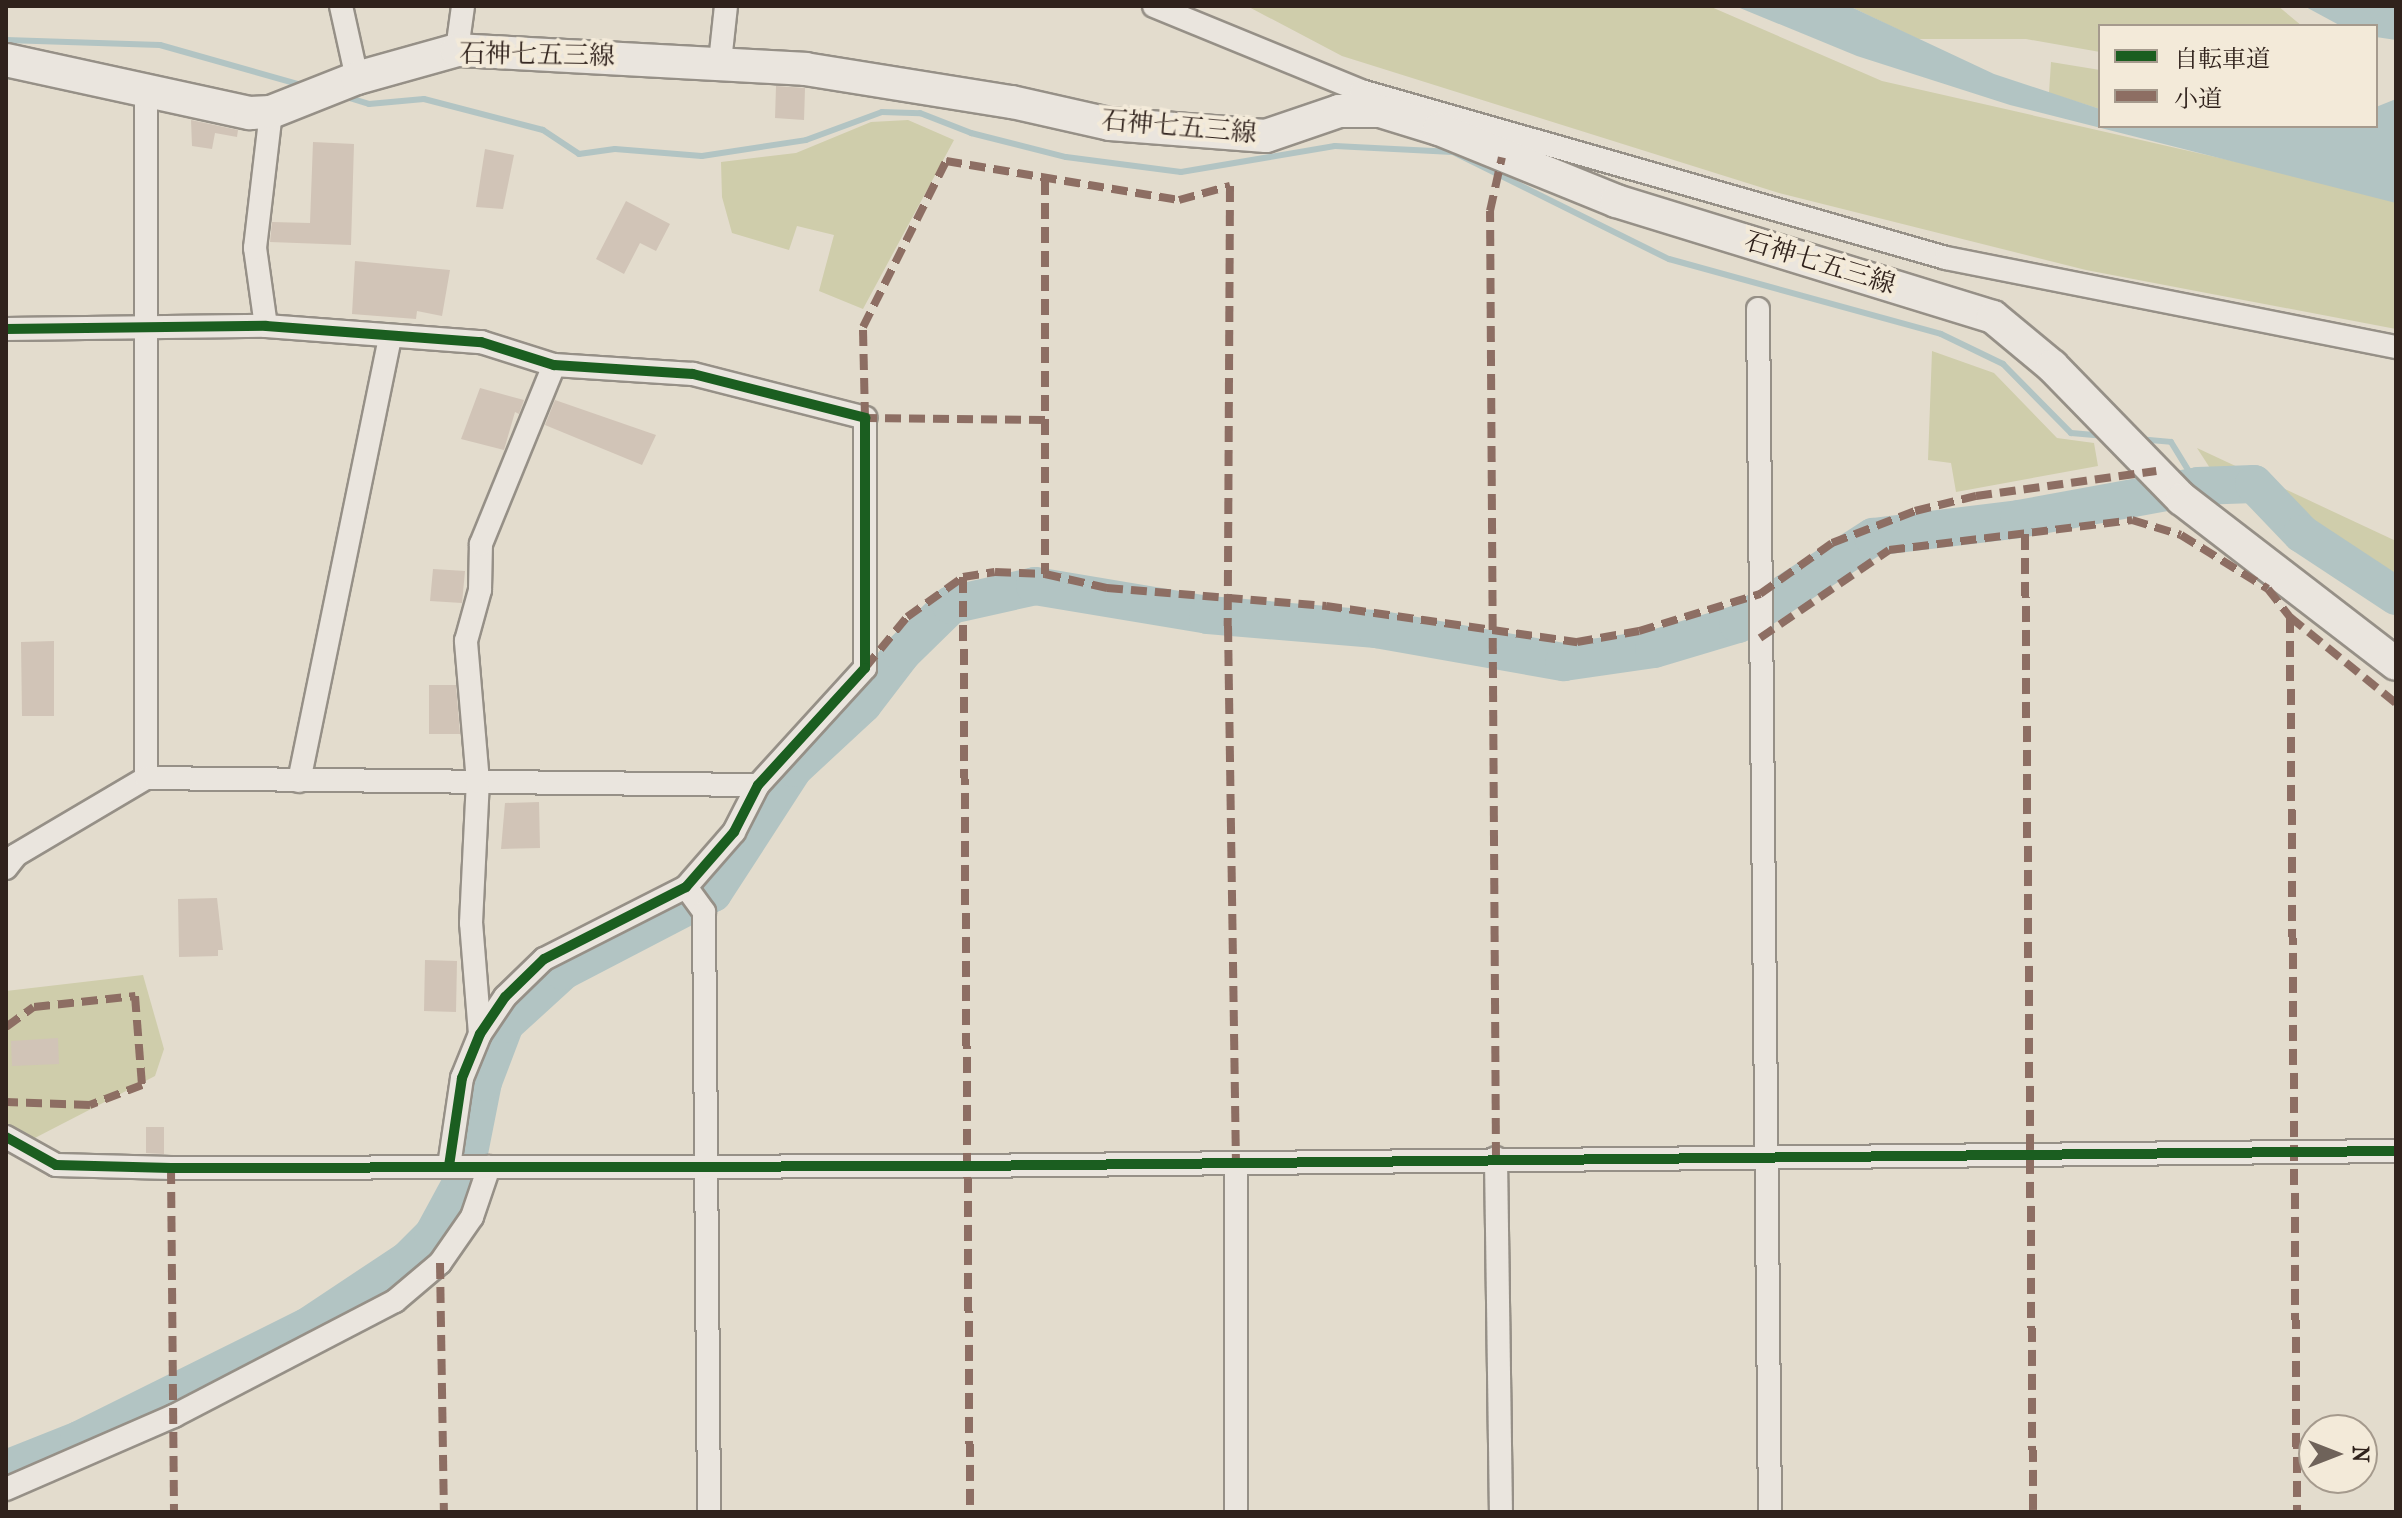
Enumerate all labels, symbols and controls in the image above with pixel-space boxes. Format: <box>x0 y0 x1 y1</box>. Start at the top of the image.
legend <box>2098 24 2378 128</box>
street label: 石神七五三線 <box>459 38 615 72</box>
text: 自転車道 <box>2174 45 2270 73</box>
text: 小道 <box>2174 85 2222 113</box>
street label: 石神七五三線 <box>1100 105 1258 149</box>
street label: 石神七五三線 <box>1741 225 1899 301</box>
north arrow <box>2298 1414 2378 1494</box>
text: N <box>2347 1446 2373 1462</box>

